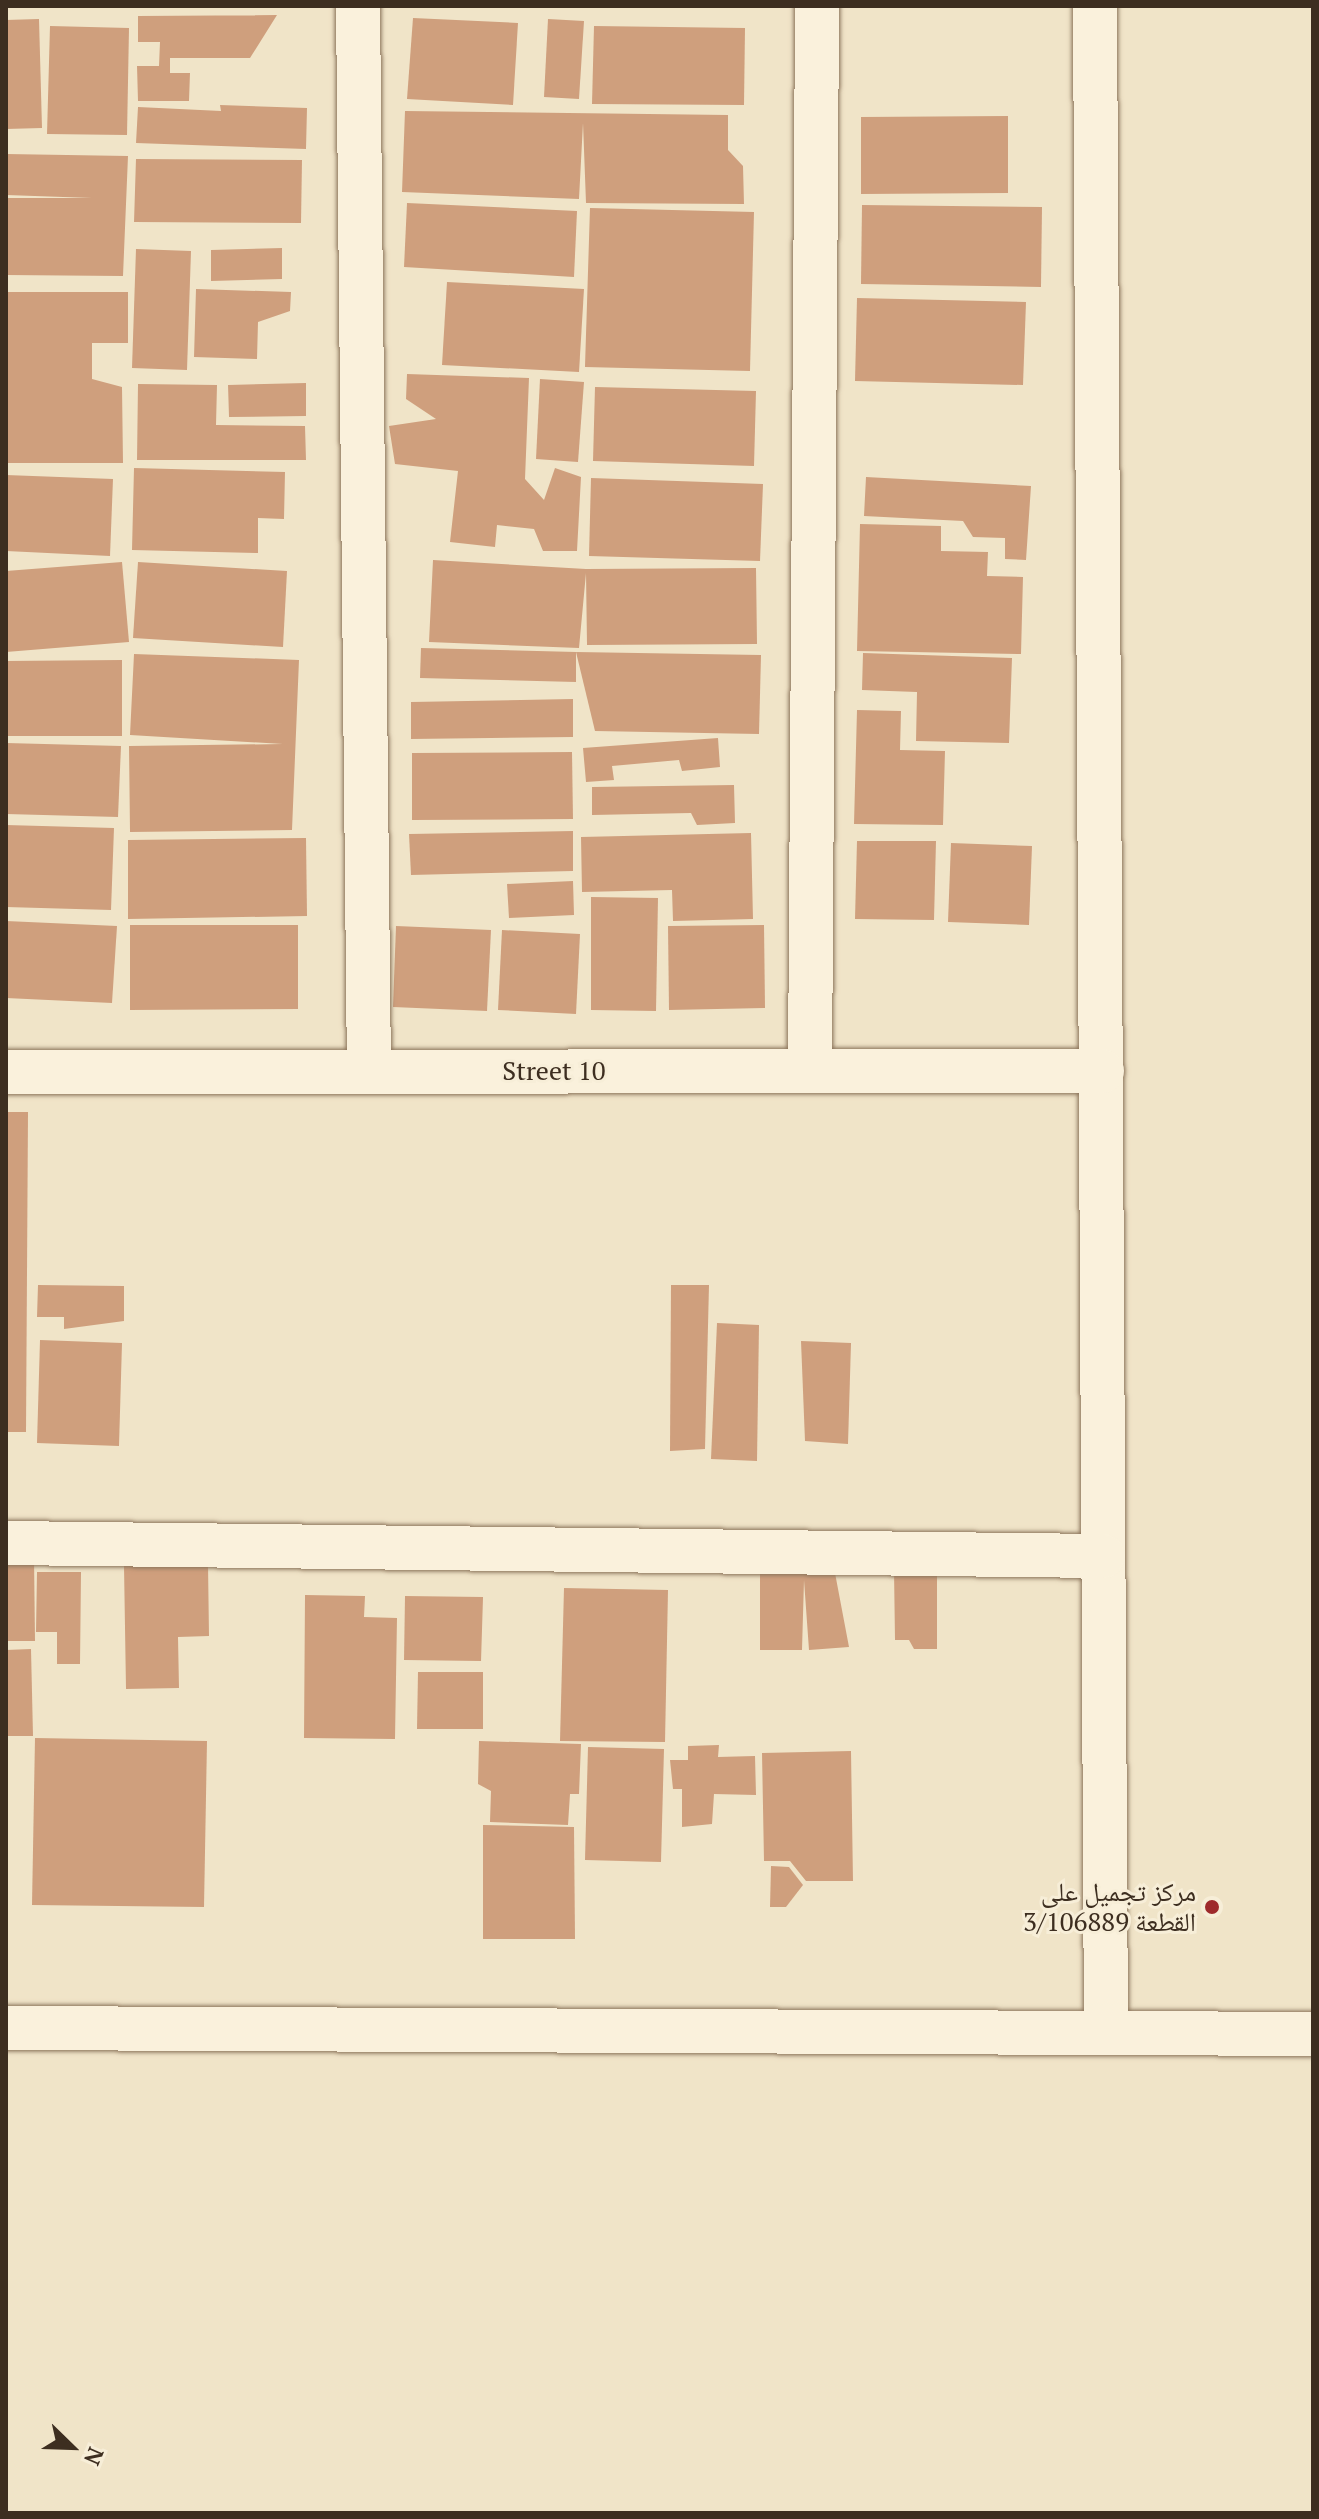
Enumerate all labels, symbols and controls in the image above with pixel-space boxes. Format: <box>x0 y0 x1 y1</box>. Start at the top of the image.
street label: Street 10 <box>502 1055 606 1087</box>
place label: مركز تجميل على القطعة 3/106889 <box>1023 1876 1196 1938</box>
marker: مركز تجميل على القطعة 3/106889 <box>1203 1898 1221 1916</box>
north arrow <box>32 2407 112 2487</box>
text: N <box>78 2443 111 2470</box>

